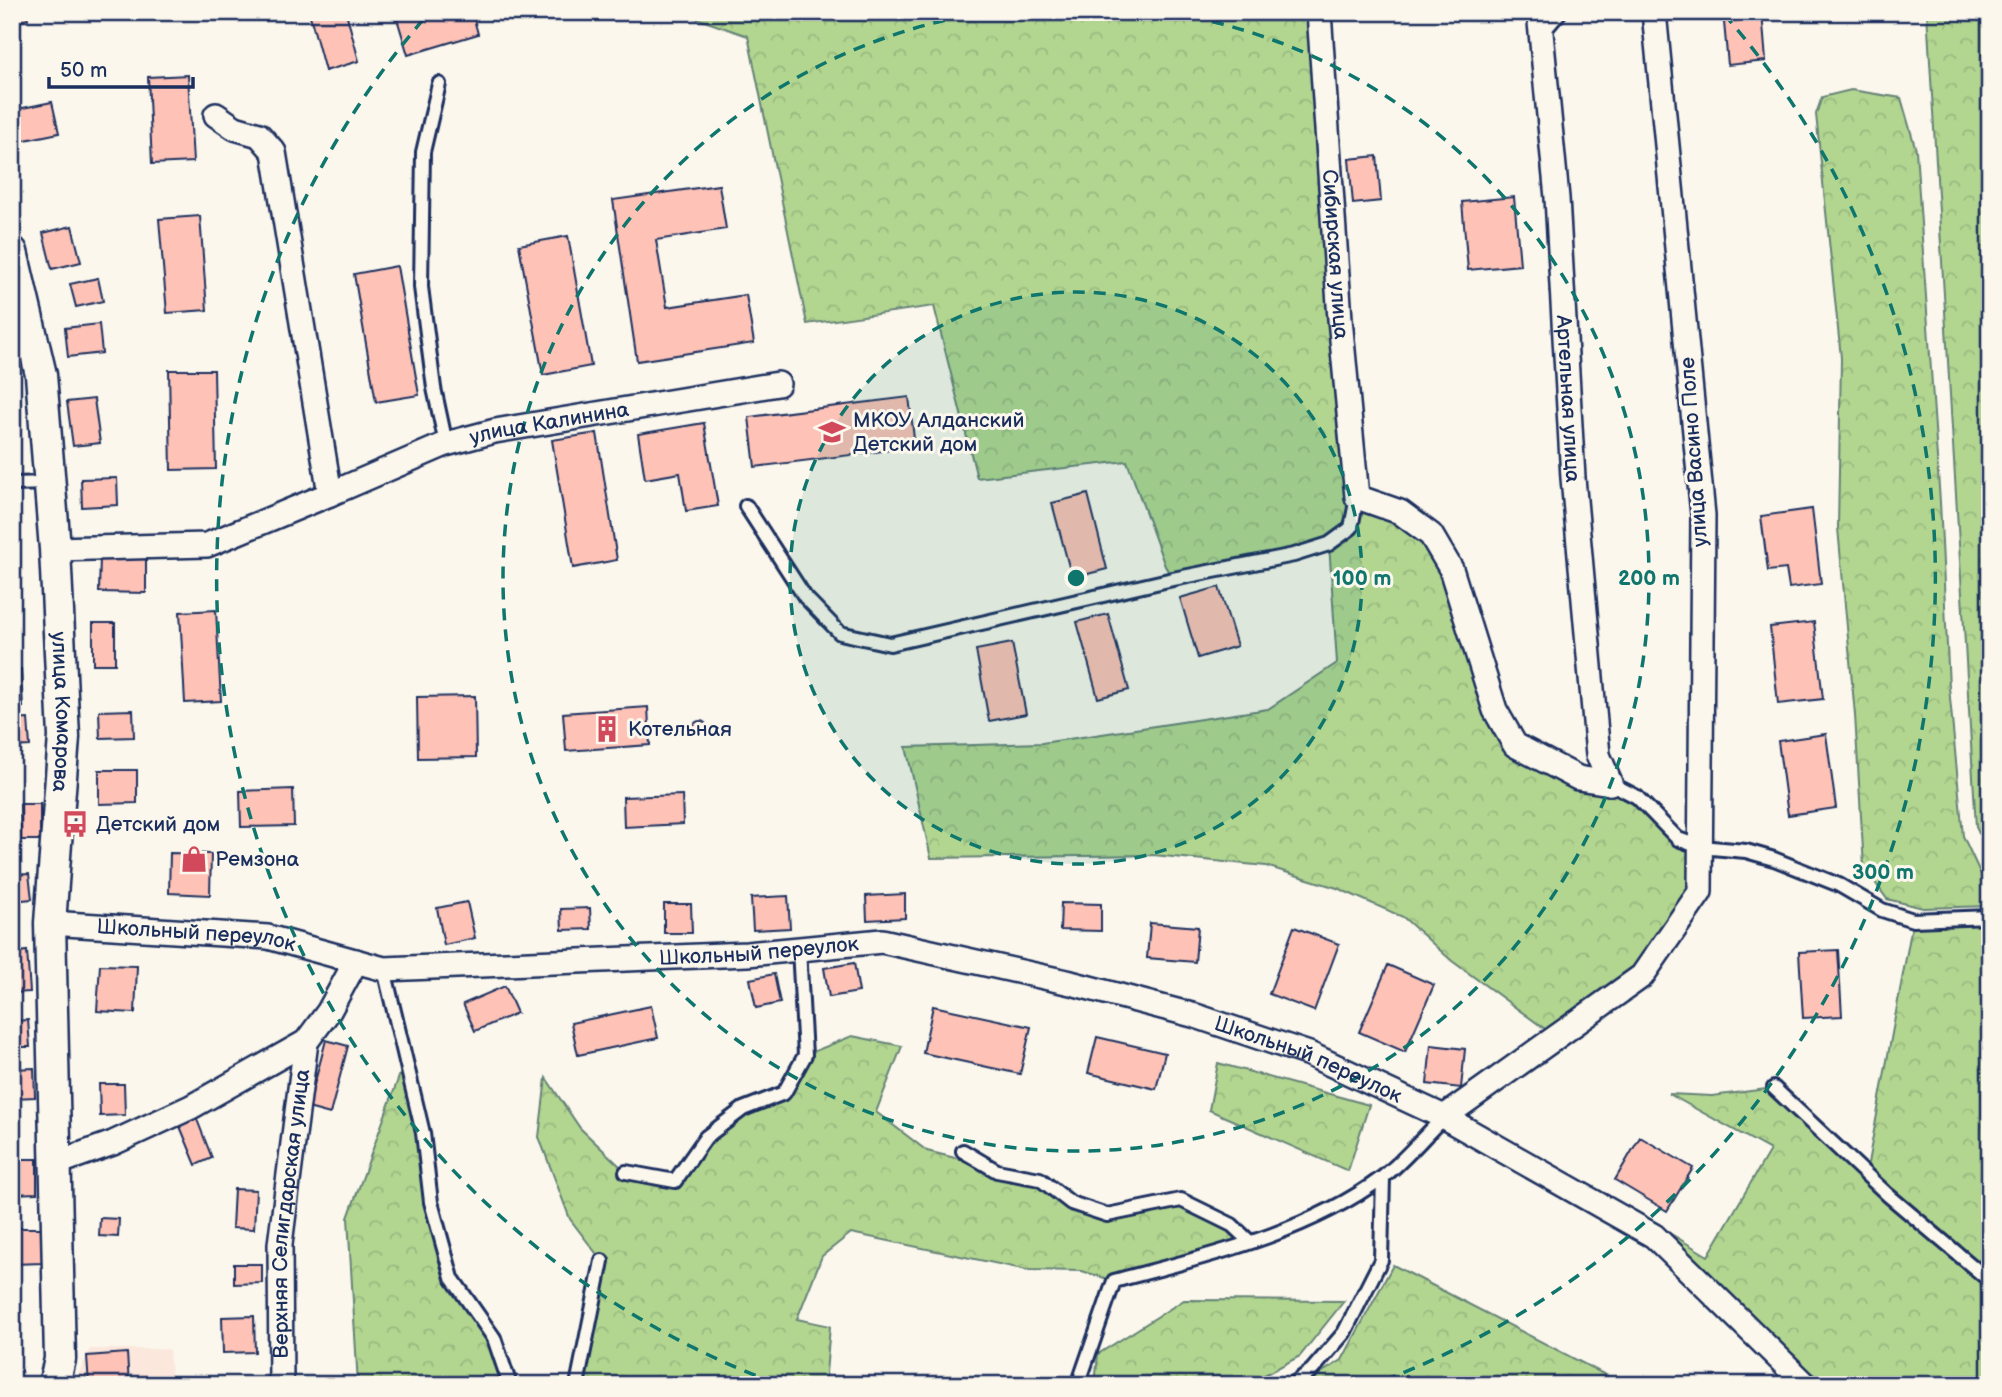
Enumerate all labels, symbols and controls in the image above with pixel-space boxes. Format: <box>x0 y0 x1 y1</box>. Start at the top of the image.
scale bar <box>49 46 192 90</box>
text: 50 m <box>60 58 107 83</box>
street label: Сибирская улица <box>1317 169 1354 341</box>
street label: Артельная улица <box>1551 313 1586 484</box>
street label: улица Васино Поле <box>1675 356 1713 548</box>
street label: улица Калинина <box>467 396 631 450</box>
place label: МКОУ Алданский Детский дом <box>853 408 1024 457</box>
school or university icon: МКОУ Алданский Детский дом <box>817 417 847 447</box>
centre of rings <box>1064 566 1088 590</box>
text: 100 m <box>1333 566 1391 591</box>
text: 200 m <box>1618 566 1680 591</box>
street label: улица Комарова <box>46 631 77 794</box>
building icon: Котельная <box>592 714 622 744</box>
place label: Котельная <box>628 717 732 742</box>
bus stop icon: Детский дом <box>60 809 90 839</box>
place label: Детский дом <box>96 812 220 837</box>
shop icon: Ремзона <box>179 844 209 874</box>
place label: Ремзона <box>215 847 300 872</box>
text: 300 m <box>1852 860 1914 885</box>
street label: Школьный переулок <box>96 914 299 957</box>
street label: Школьный переулок <box>658 931 860 970</box>
street label: Школьный переулок <box>1211 1011 1406 1108</box>
street label: Верхняя Селигдарская улица <box>267 1067 315 1359</box>

